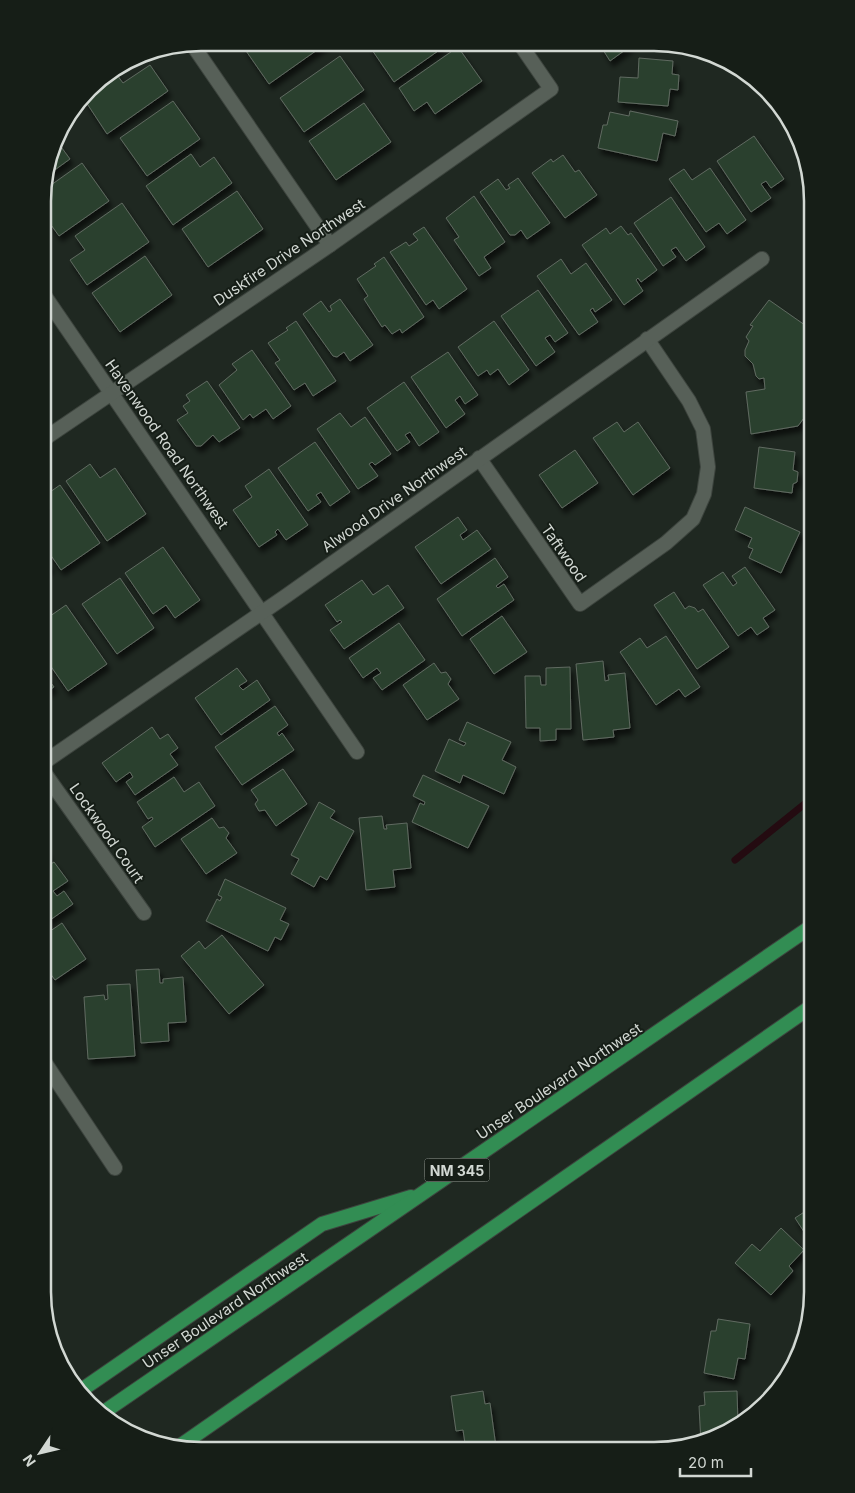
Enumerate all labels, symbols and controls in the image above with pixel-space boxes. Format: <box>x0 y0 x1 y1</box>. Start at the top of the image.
street label: Duskfire Drive Northwest <box>210 194 368 310</box>
street label: Havenwood Road Northwest <box>101 356 233 532</box>
street label: Alwood Drive Northwest <box>318 442 470 556</box>
street label: Taftwood <box>537 520 591 586</box>
street label: Lockwood Court <box>66 780 148 887</box>
street label: Unser Boulevard Northwest <box>473 1018 645 1144</box>
road number: NM 345 <box>424 1158 490 1182</box>
street label: Unser Boulevard Northwest <box>139 1247 311 1373</box>
north arrow <box>15 1428 65 1478</box>
scale bar <box>680 1446 751 1478</box>
text: N <box>19 1451 39 1470</box>
text: 20 m <box>688 1453 724 1472</box>

